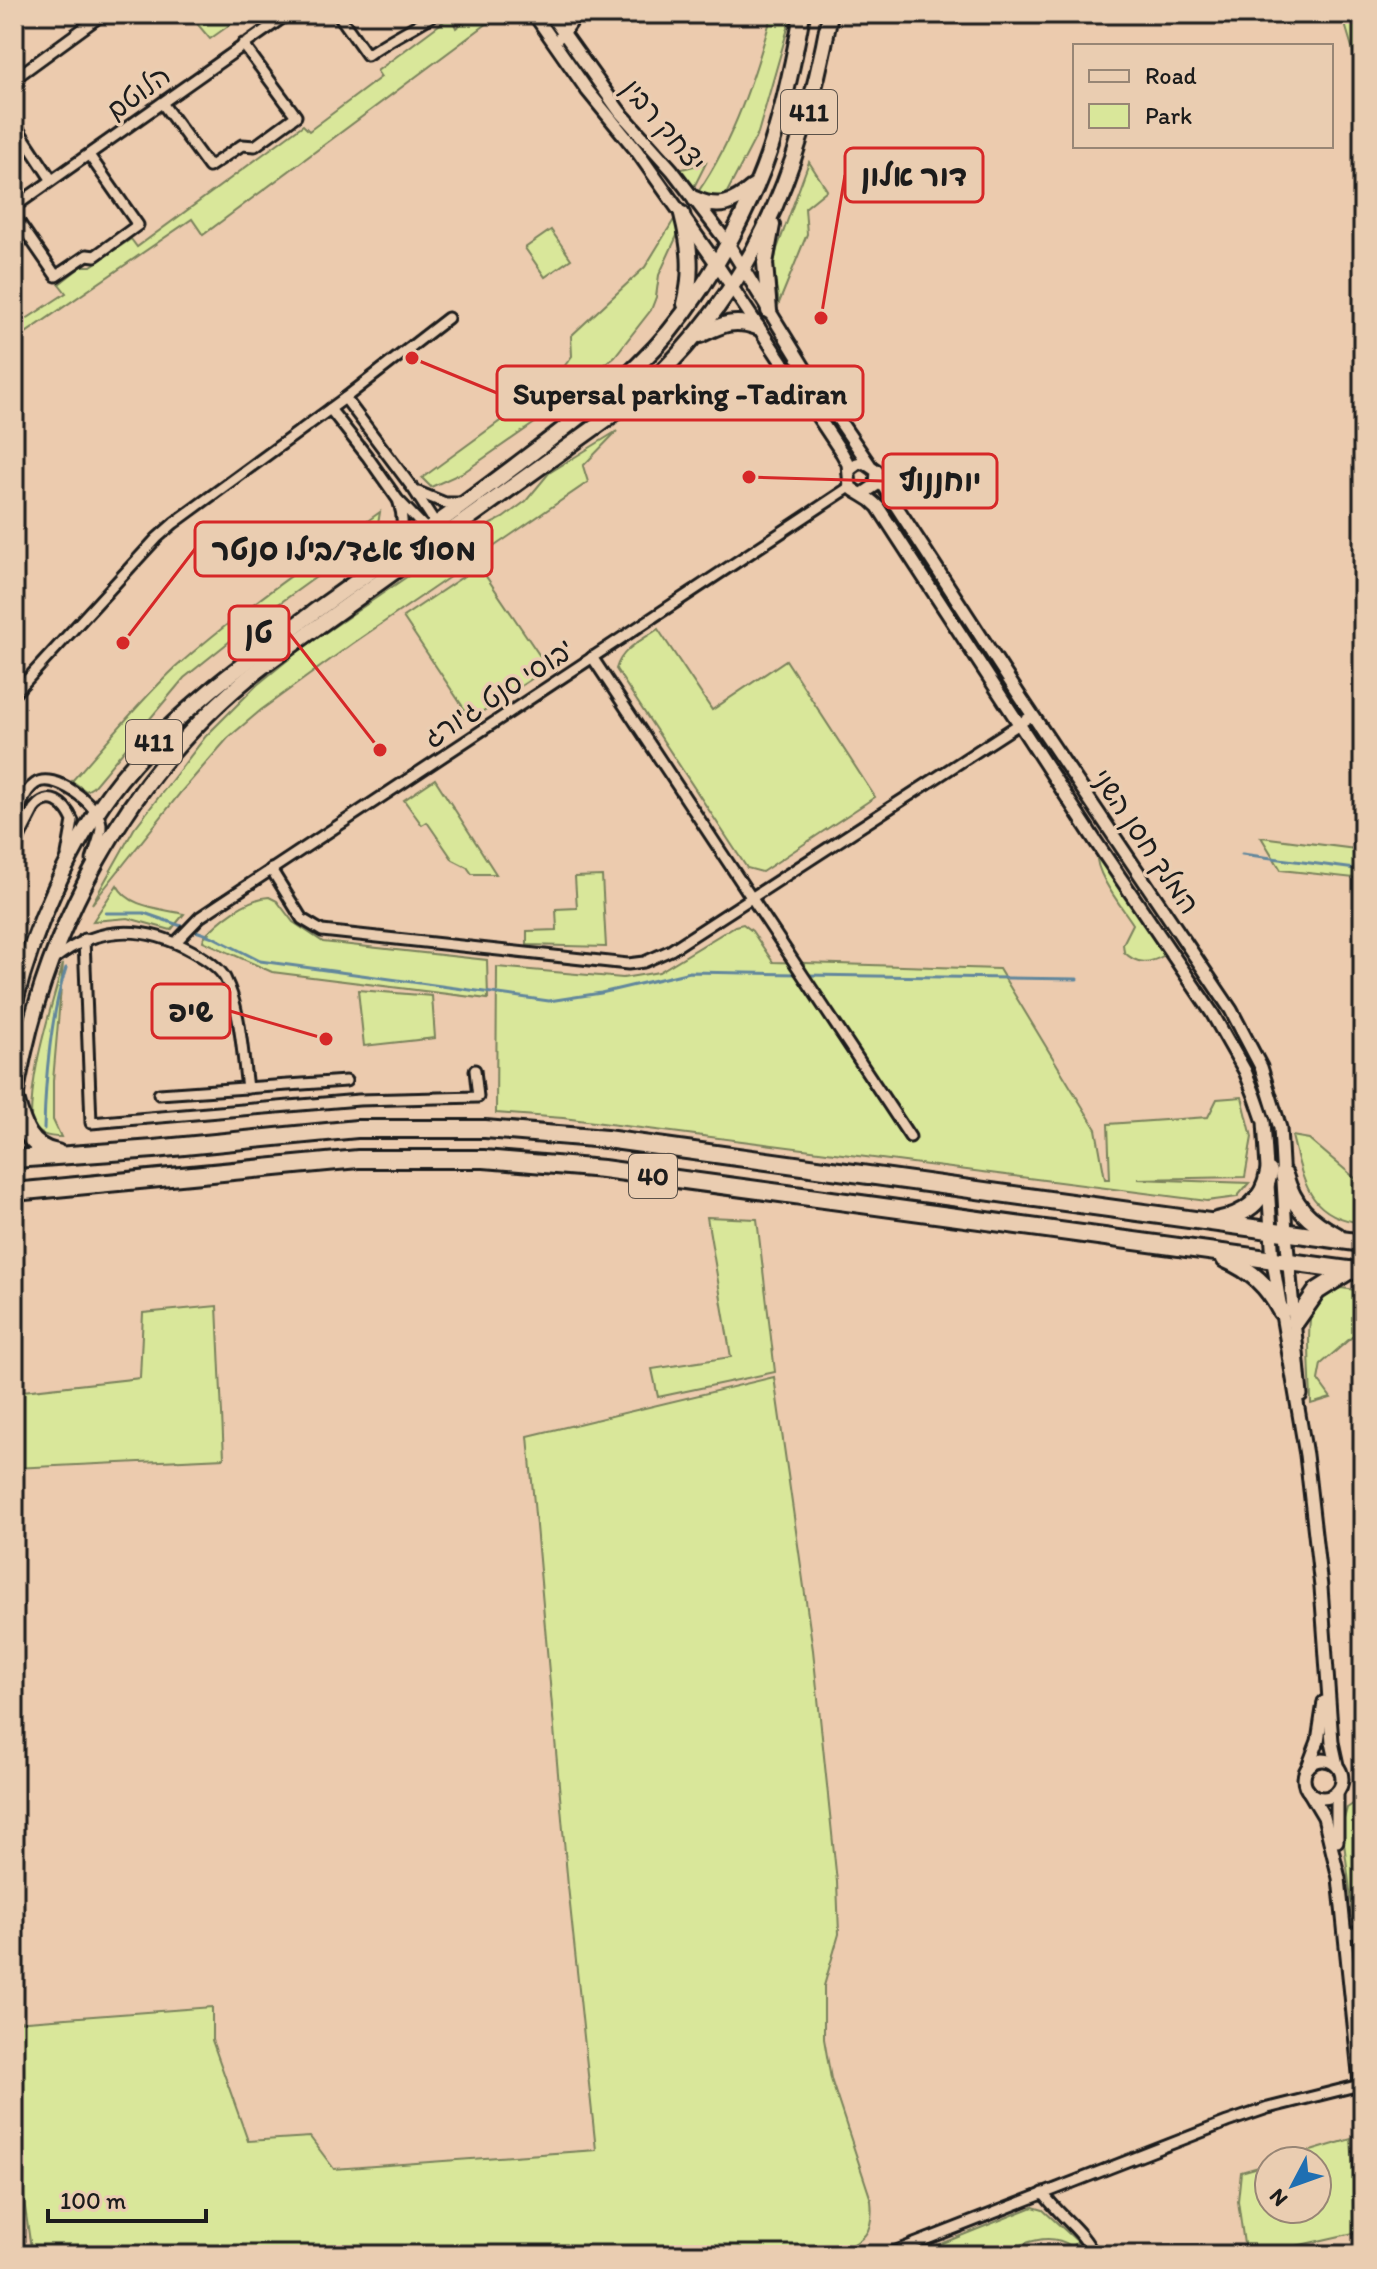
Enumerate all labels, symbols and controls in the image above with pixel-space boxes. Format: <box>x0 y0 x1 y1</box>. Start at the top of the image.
legend <box>1073 44 1333 148</box>
street label: הלוטם <box>99 57 177 127</box>
text: Road <box>1145 61 1197 90</box>
street label: יצחק רבין <box>614 71 713 179</box>
road number: 411 <box>781 90 837 134</box>
text: Park <box>1145 101 1192 130</box>
callout: דור אלון <box>845 148 983 202</box>
text: דור אלון <box>861 157 967 194</box>
callout: Supersal parking -Tadiran <box>497 366 863 420</box>
text: Supersal parking -Tadiran <box>513 375 847 412</box>
callout: יוחננוף <box>883 454 997 508</box>
text: יוחננוף <box>899 462 981 499</box>
callout: מסוף אגד/בילו סנטר <box>195 522 492 576</box>
text: מסוף אגד/בילו סנטר <box>212 531 476 568</box>
callout: טן <box>229 606 289 660</box>
text: טן <box>245 614 273 652</box>
street label: בוסי סנט ג'ורג' <box>417 632 579 754</box>
road number: 411 <box>126 720 182 764</box>
street label: המלך חסן השני <box>1084 762 1207 921</box>
callout: שיפ <box>152 984 230 1038</box>
text: שיפ <box>168 993 214 1030</box>
road number: 40 <box>629 1154 677 1198</box>
north arrow <box>1253 2145 1333 2225</box>
scale bar <box>48 2173 206 2223</box>
text: N <box>1263 2183 1293 2212</box>
text: 100 m <box>60 2186 126 2215</box>

